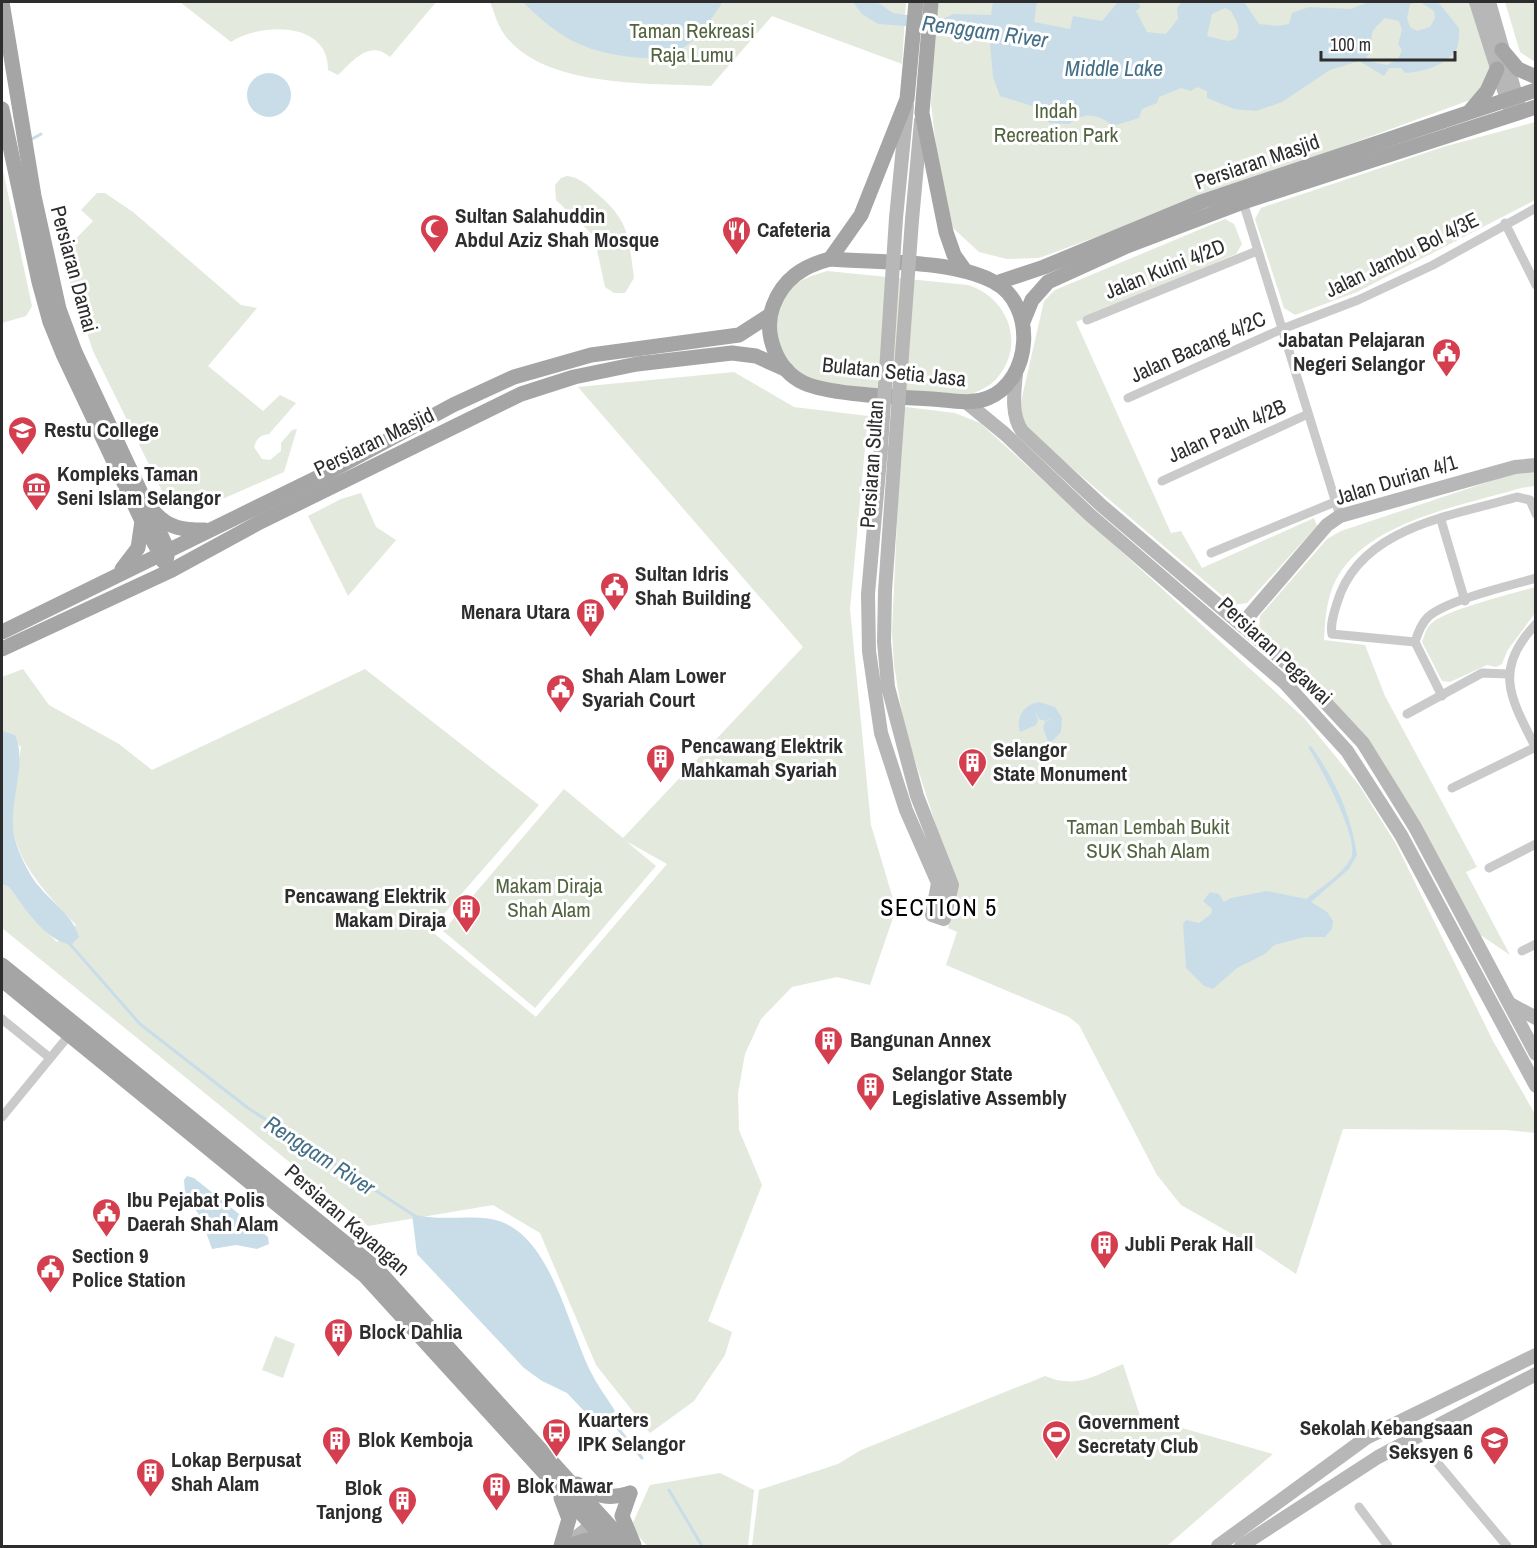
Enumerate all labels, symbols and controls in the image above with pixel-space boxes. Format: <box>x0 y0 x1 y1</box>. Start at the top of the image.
water label: Renggam River <box>920 7 1051 55</box>
park label: Taman Rekreasi Raja Lumu <box>629 16 755 69</box>
scale bar <box>1321 24 1454 62</box>
text: 100 m <box>1330 32 1371 57</box>
water label: Middle Lake <box>1065 53 1163 83</box>
park label: Indah Recreation Park <box>994 96 1119 149</box>
street label: Persiaran Masjid <box>1191 127 1323 196</box>
place label: Sultan Salahuddin Abdul Aziz Shah Mosque <box>455 201 659 254</box>
street label: Persiaran Damai <box>44 202 105 335</box>
street label: Jalan Jambu Bol 4/3E <box>1320 205 1483 304</box>
mosque icon: Sultan Salahuddin Abdul Aziz Shah Mosque <box>418 212 450 254</box>
restaurant icon: Cafeteria <box>720 214 752 256</box>
place label: Cafeteria <box>757 215 831 244</box>
street label: Jalan Kuini 4/2D <box>1100 231 1229 306</box>
street label: Jalan Bacang 4/2C <box>1125 304 1270 389</box>
place label: Jabatan Pelajaran Negeri Selangor <box>1279 325 1425 378</box>
public building icon: Jabatan Pelajaran Negeri Selangor <box>1430 336 1462 378</box>
street label: Bulatan Setia Jasa <box>821 350 968 394</box>
street label: Jalan Pauh 4/2B <box>1163 392 1290 469</box>
street label: Persiaran Sultan <box>853 399 890 529</box>
street label: Persiaran Masjid <box>309 400 439 483</box>
school or university icon: Restu College <box>7 414 39 456</box>
place label: Restu College <box>44 415 159 444</box>
street label: Jalan Durian 4/1 <box>1331 447 1461 512</box>
place label: Kompleks Taman Seni Islam Selangor <box>57 459 221 512</box>
museum icon: Kompleks Taman Seni Islam Selangor <box>20 470 52 512</box>
place label: Sultan Idris Shah Building <box>635 559 751 612</box>
public building icon: Sultan Idris Shah Building <box>598 570 630 612</box>
street label: Persiaran Pegawai <box>1212 590 1339 711</box>
building icon: Menara Utara <box>575 596 607 638</box>
place label: Menara Utara <box>461 597 570 626</box>
place label: Shah Alam Lower Syariah Court <box>582 661 726 714</box>
public building icon: Shah Alam Lower Syariah Court <box>545 672 577 714</box>
place label: Pencawang Elektrik Mahkamah Syariah <box>681 731 843 784</box>
place label: Selangor State Monument <box>993 735 1127 788</box>
building icon: Pencawang Elektrik Mahkamah Syariah <box>644 742 676 784</box>
building icon: Selangor State Monument <box>956 746 988 788</box>
park label: Taman Lembah Bukit SUK Shah Alam <box>1066 812 1230 865</box>
park label: Makam Diraja Shah Alam <box>495 871 603 924</box>
place label: Pencawang Elektrik Makam Diraja <box>284 881 446 934</box>
district label: SECTION 5 <box>880 891 998 923</box>
building icon: Pencawang Elektrik Makam Diraja <box>451 892 483 934</box>
building icon: Bangunan Annex <box>813 1024 845 1066</box>
place label: Bangunan Annex <box>850 1025 991 1054</box>
place label: Selangor State Legislative Assembly <box>892 1059 1067 1112</box>
building icon: Selangor State Legislative Assembly <box>855 1070 887 1112</box>
water label: Renggam River <box>259 1108 382 1203</box>
street label: Persiaran Kayangan <box>279 1157 416 1282</box>
place label: Ibu Pejabat Polis Daerah Shah Alam <box>127 1185 279 1238</box>
public building icon: Ibu Pejabat Polis Daerah Shah Alam <box>90 1196 122 1238</box>
building icon: Jubli Perak Hall <box>1088 1228 1120 1270</box>
place label: Jubli Perak Hall <box>1125 1229 1253 1258</box>
place label: Section 9 Police Station <box>72 1241 186 1294</box>
public building icon: Section 9 Police Station <box>35 1252 67 1294</box>
building icon: Block Dahlia <box>322 1316 354 1358</box>
place label: Block Dahlia <box>359 1317 463 1346</box>
place label: Kuarters IPK Selangor <box>578 1405 685 1458</box>
place label: Government Secretaty Club <box>1078 1407 1199 1460</box>
place label: Sekolah Kebangsaan Seksyen 6 <box>1300 1413 1473 1466</box>
bus stop icon: Kuarters IPK Selangor <box>541 1416 573 1458</box>
sports icon: Government Secretaty Club <box>1041 1418 1073 1460</box>
building icon: Blok Kemboja <box>321 1424 353 1466</box>
school or university icon: Sekolah Kebangsaan Seksyen 6 <box>1478 1424 1510 1466</box>
place label: Blok Kemboja <box>358 1425 473 1454</box>
place label: Lokap Berpusat Shah Alam <box>171 1445 301 1498</box>
building icon: Lokap Berpusat Shah Alam <box>134 1456 166 1498</box>
building icon: Blok Mawar <box>480 1470 512 1512</box>
place label: Blok Mawar <box>517 1471 613 1500</box>
place label: Blok Tanjong <box>316 1473 382 1526</box>
building icon: Blok Tanjong <box>387 1484 419 1526</box>

